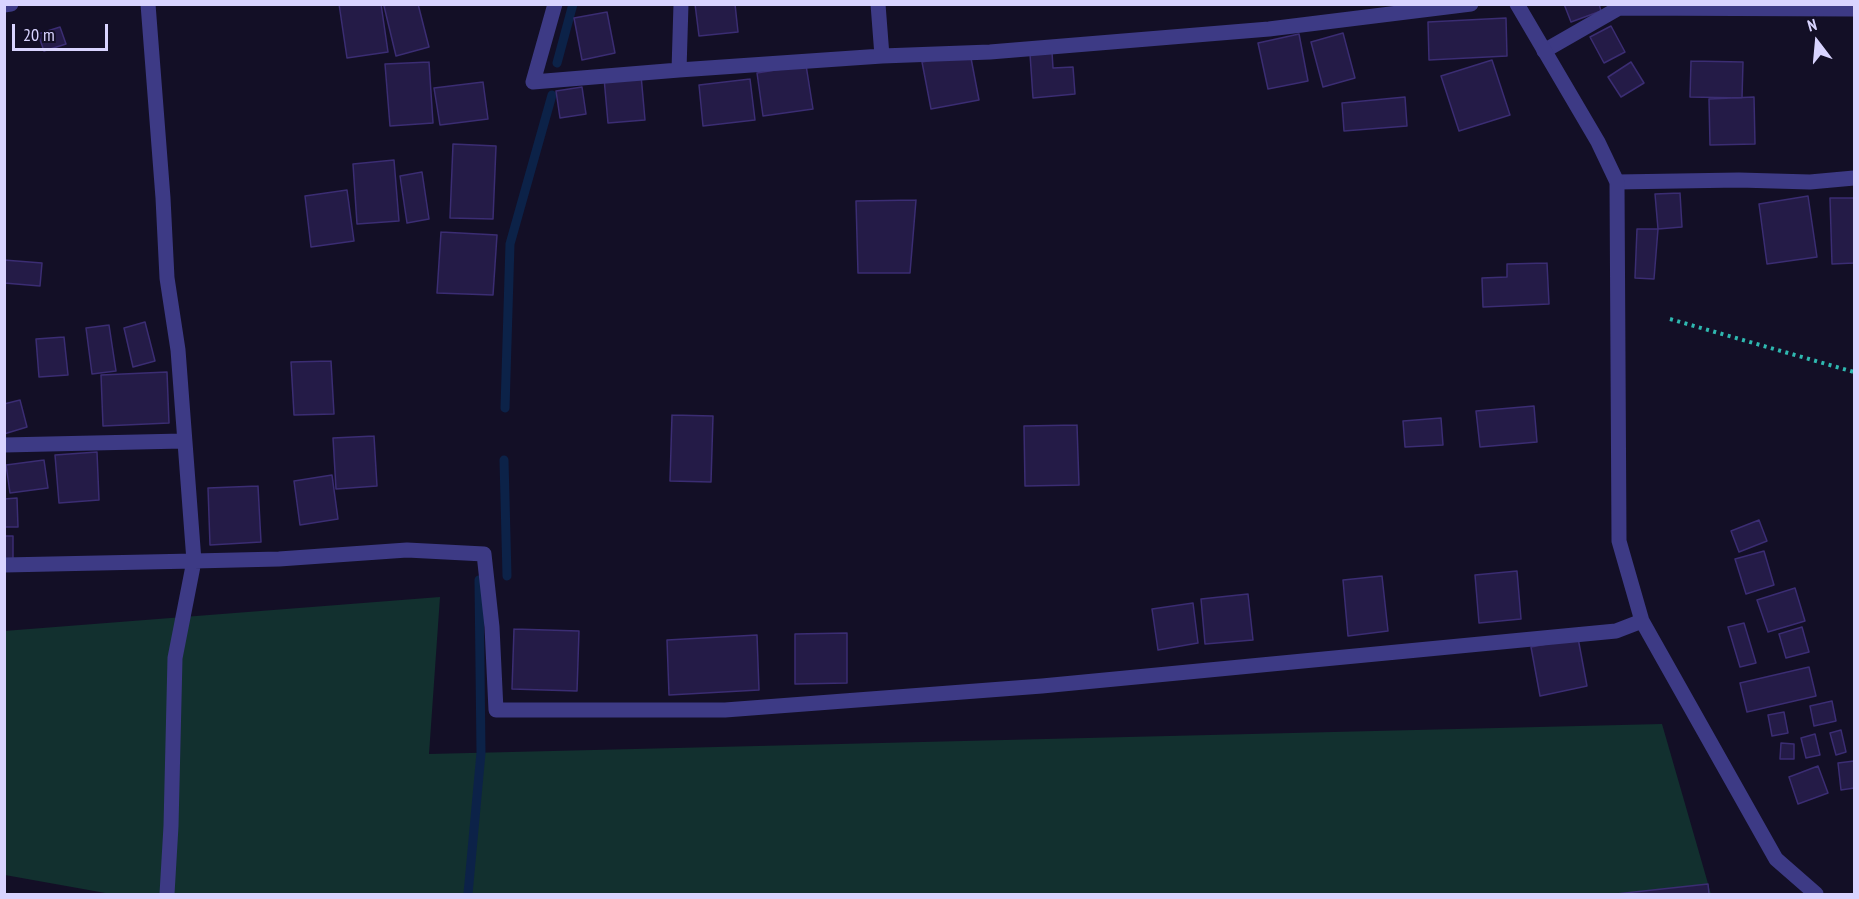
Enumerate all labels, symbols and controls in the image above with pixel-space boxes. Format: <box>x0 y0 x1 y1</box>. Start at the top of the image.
scale bar <box>15 12 111 50</box>
north arrow <box>1787 12 1847 72</box>
text: N <box>1805 14 1819 36</box>
text: 20 m <box>23 23 55 46</box>

